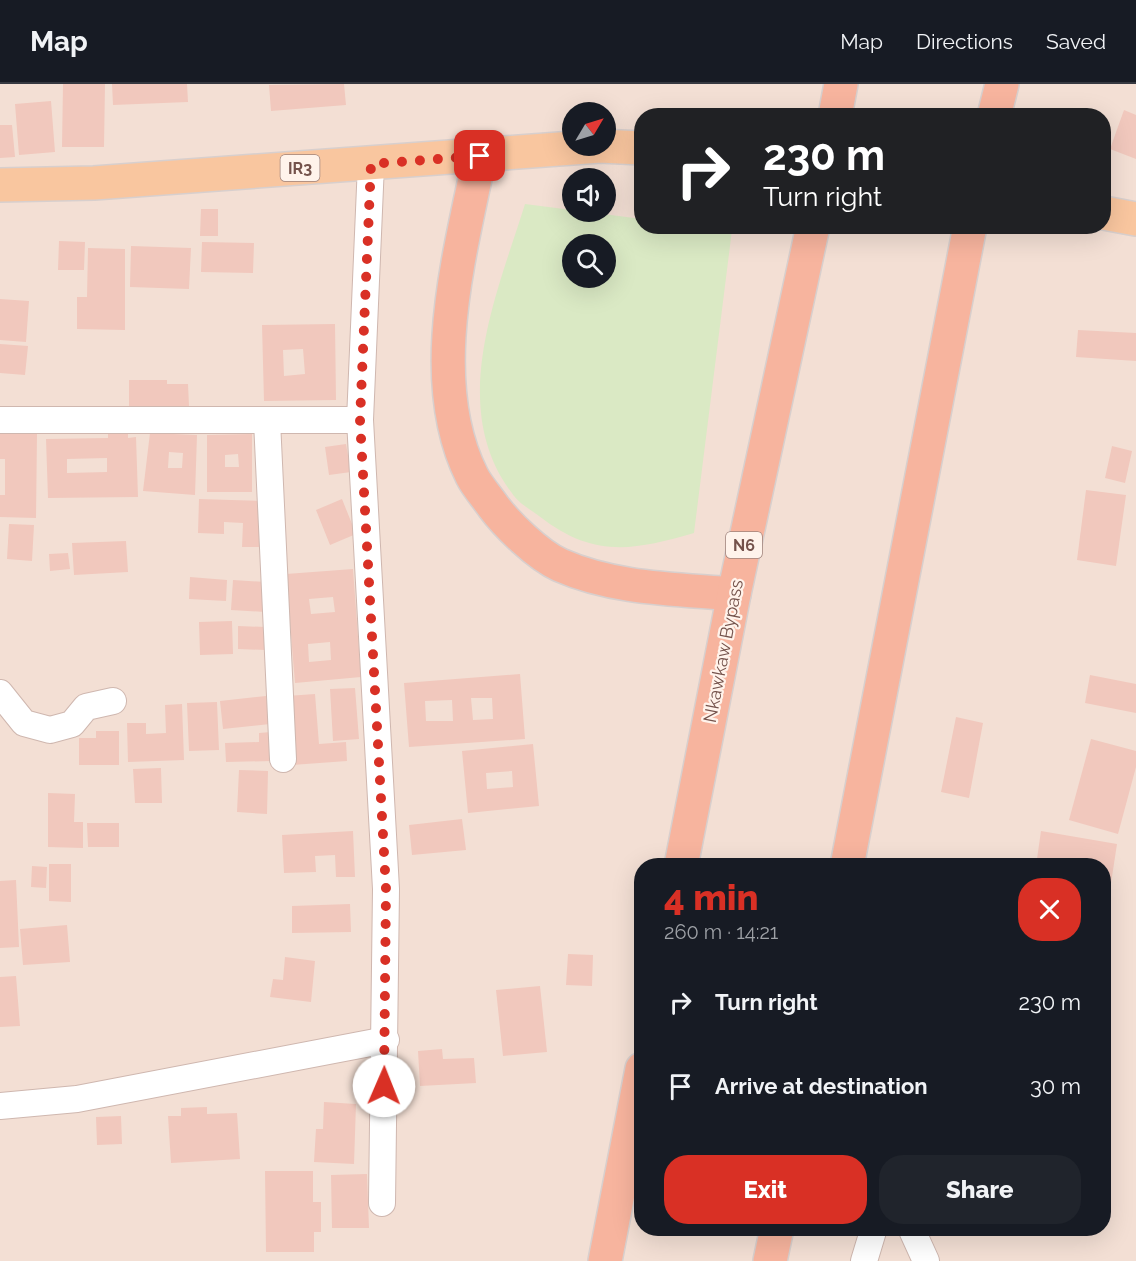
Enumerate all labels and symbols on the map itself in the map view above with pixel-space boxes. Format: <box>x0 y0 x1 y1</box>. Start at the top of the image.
north arrow <box>562 102 616 156</box>
pin <box>454 130 505 181</box>
road number: IR3 <box>280 155 320 181</box>
road number: N6 <box>726 532 762 558</box>
street label: Nkawkaw Bypass <box>699 577 747 724</box>
position arrow <box>352 1054 416 1118</box>

